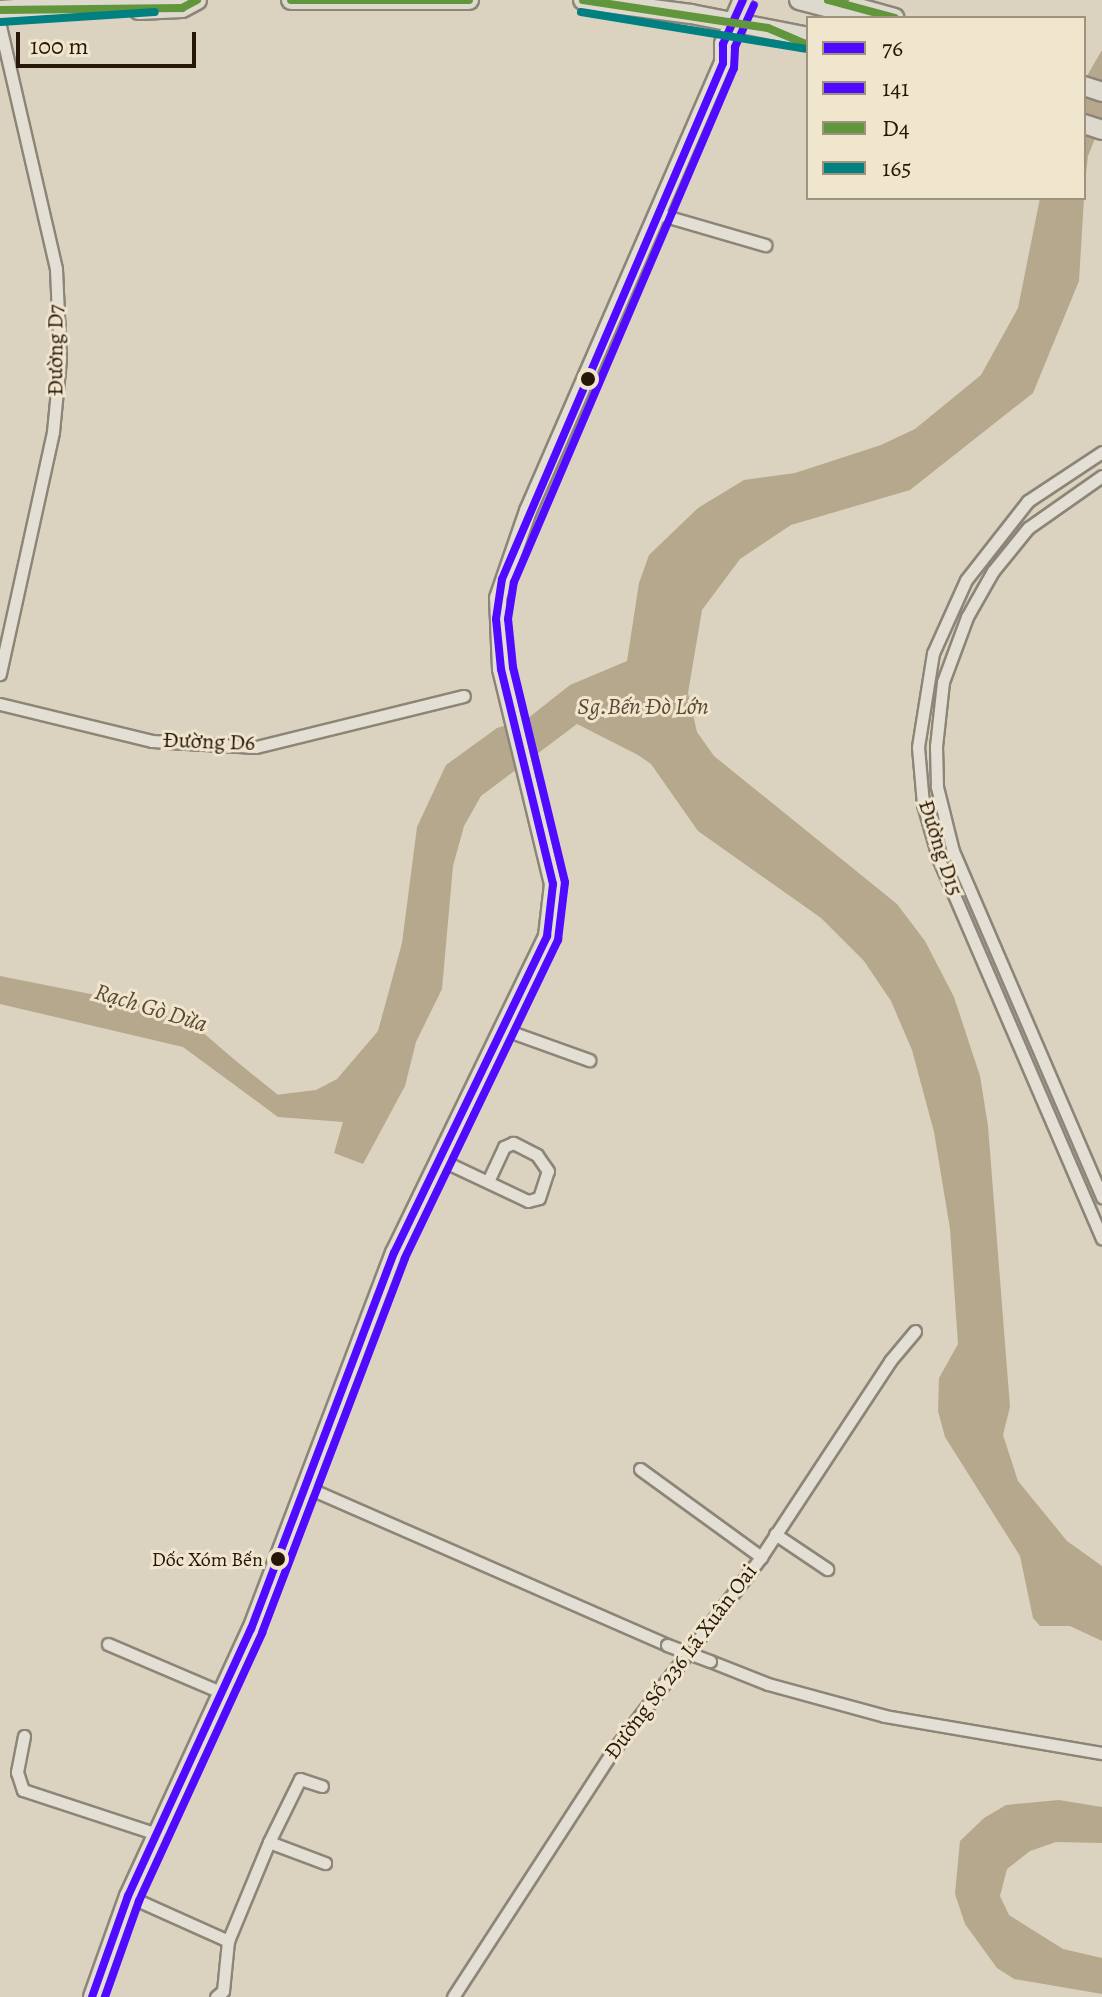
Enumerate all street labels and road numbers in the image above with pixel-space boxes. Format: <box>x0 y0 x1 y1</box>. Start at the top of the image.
street label: Đường D7 <box>43 304 69 396</box>
street label: Đường D6 <box>162 727 256 757</box>
street label: Đường D15 <box>912 797 968 899</box>
street label: Đường Số 236 Lã Xuân Oai <box>599 1559 763 1765</box>

